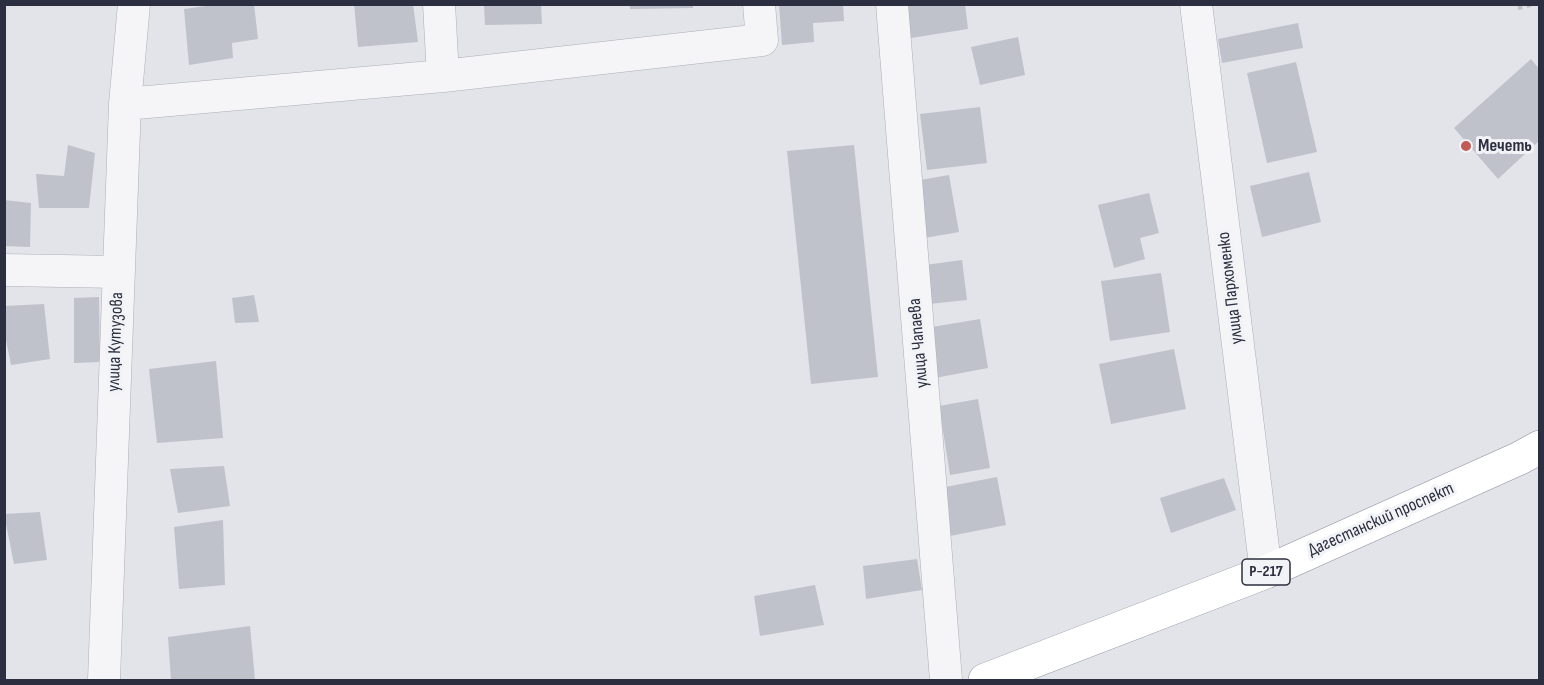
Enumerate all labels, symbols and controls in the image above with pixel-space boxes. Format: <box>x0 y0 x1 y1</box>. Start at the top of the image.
place label: Мечеть <box>1478 135 1532 157</box>
marker: Мечеть <box>1459 139 1473 153</box>
street label: улица Пархоменко <box>1213 231 1249 345</box>
street label: улица Кутузова <box>103 292 129 392</box>
street label: улица Чапаева <box>904 297 934 389</box>
street label: Дагестанский проспект <box>1305 478 1457 562</box>
road number: Р-217 <box>1242 559 1290 585</box>

